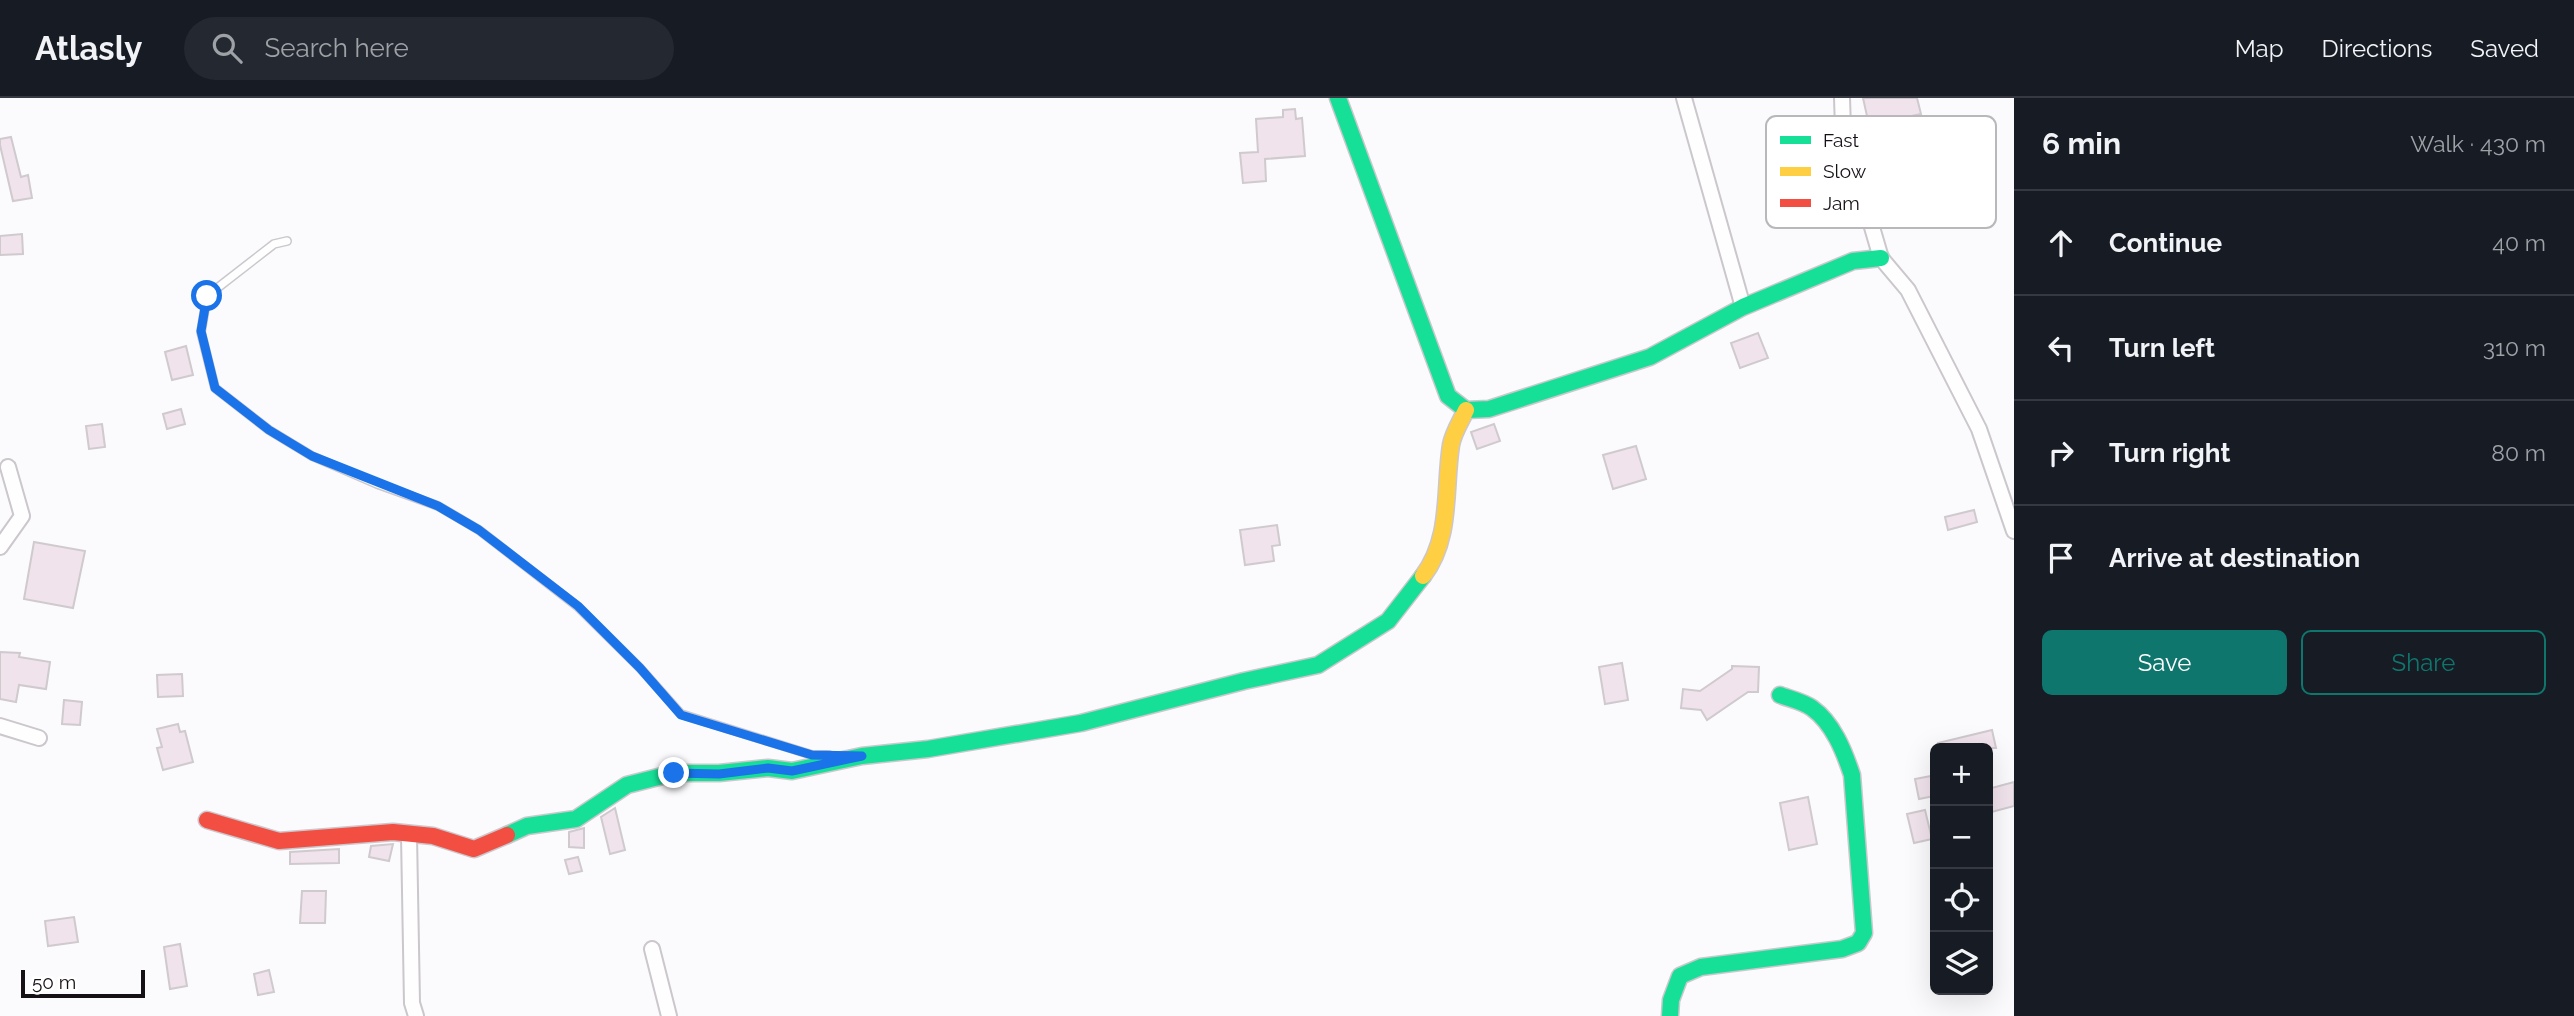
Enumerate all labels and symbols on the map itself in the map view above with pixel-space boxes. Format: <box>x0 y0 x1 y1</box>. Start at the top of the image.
legend <box>1766 116 1996 228</box>
text: Fast <box>1823 129 1859 151</box>
text: Slow <box>1823 160 1867 182</box>
text: Jam <box>1823 192 1860 214</box>
route start <box>191 280 222 311</box>
route end <box>658 757 689 788</box>
scale bar <box>21 967 145 999</box>

